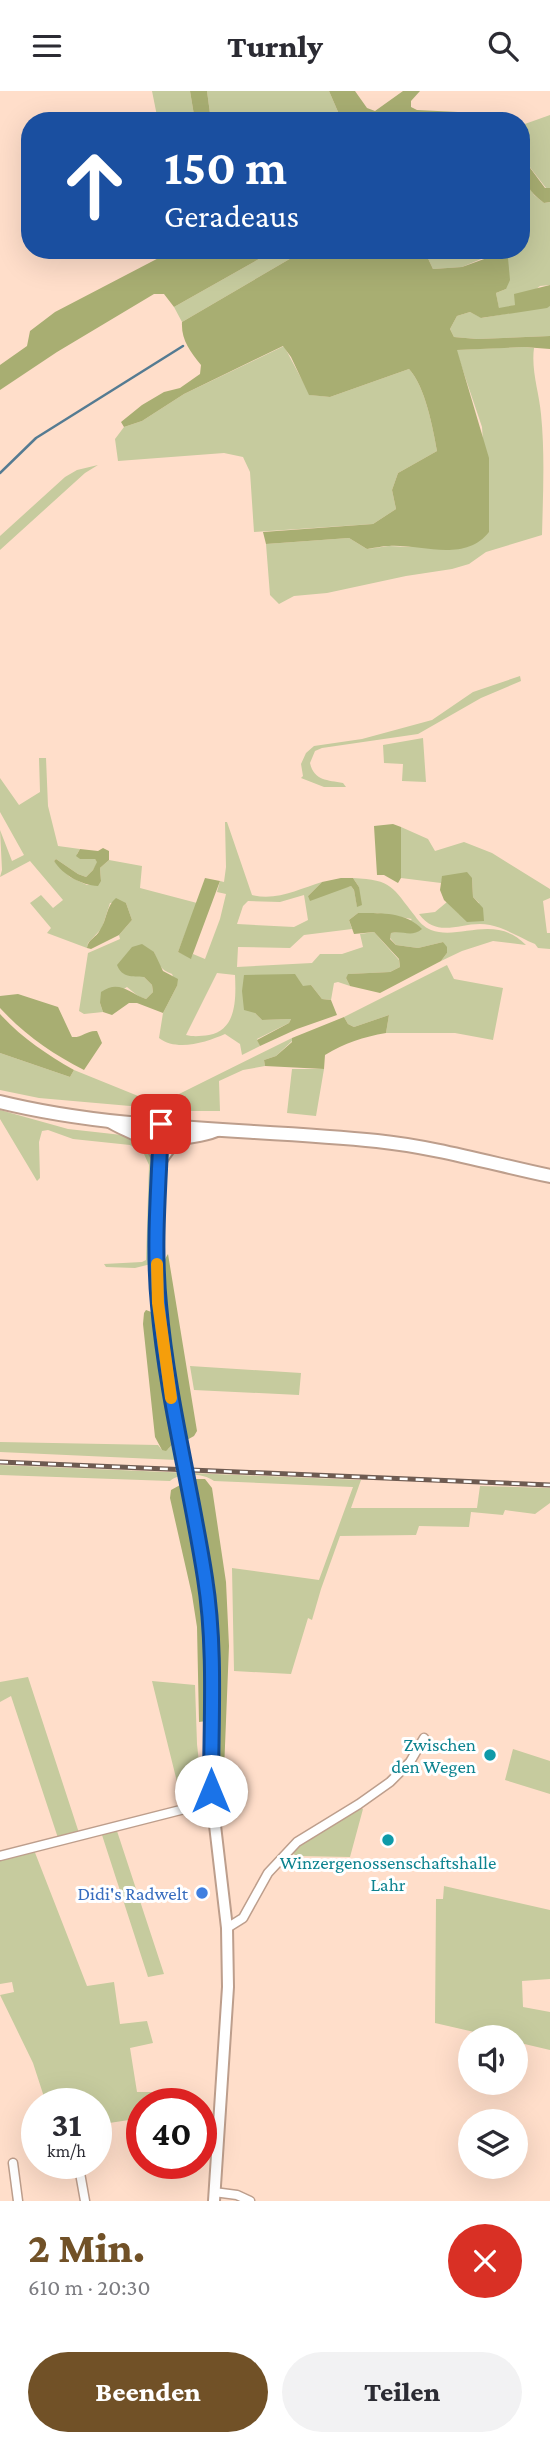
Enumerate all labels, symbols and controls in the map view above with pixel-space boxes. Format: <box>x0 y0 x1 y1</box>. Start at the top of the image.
icon: menu <box>28 27 66 65</box>
icon: search <box>484 27 522 65</box>
text: Turnly <box>227 28 323 64</box>
icon: ahead <box>49 140 140 231</box>
text: 150 m <box>164 140 287 195</box>
text: Geradeaus <box>164 198 299 234</box>
pin <box>131 1094 191 1154</box>
icon: arrive <box>142 1105 180 1143</box>
place label: Zwischen den Wegen <box>391 1734 476 1777</box>
marker: Zwischen den Wegen <box>482 1747 498 1763</box>
position arrow <box>174 1754 248 1828</box>
marker: Winzergenossenschaftshalle Lahr <box>380 1832 396 1848</box>
place label: Winzergenossenschaftshalle Lahr <box>280 1852 496 1895</box>
place label: Didi's Radwelt <box>77 1883 189 1904</box>
marker: Didi's Radwelt <box>194 1885 210 1901</box>
map controls <box>458 2025 528 2179</box>
button: sound <box>458 2025 528 2095</box>
speed limit sign: 40 <box>126 2088 217 2179</box>
text: 31 <box>51 2105 82 2144</box>
button: layers <box>458 2109 528 2179</box>
text: km/h <box>47 2141 86 2161</box>
text: 2 Min. <box>28 2224 145 2271</box>
button: close <box>448 2224 522 2298</box>
text: 610 m · 20:30 <box>28 2274 150 2300</box>
button: Beenden <box>28 2352 268 2432</box>
button: Teilen <box>282 2352 522 2432</box>

